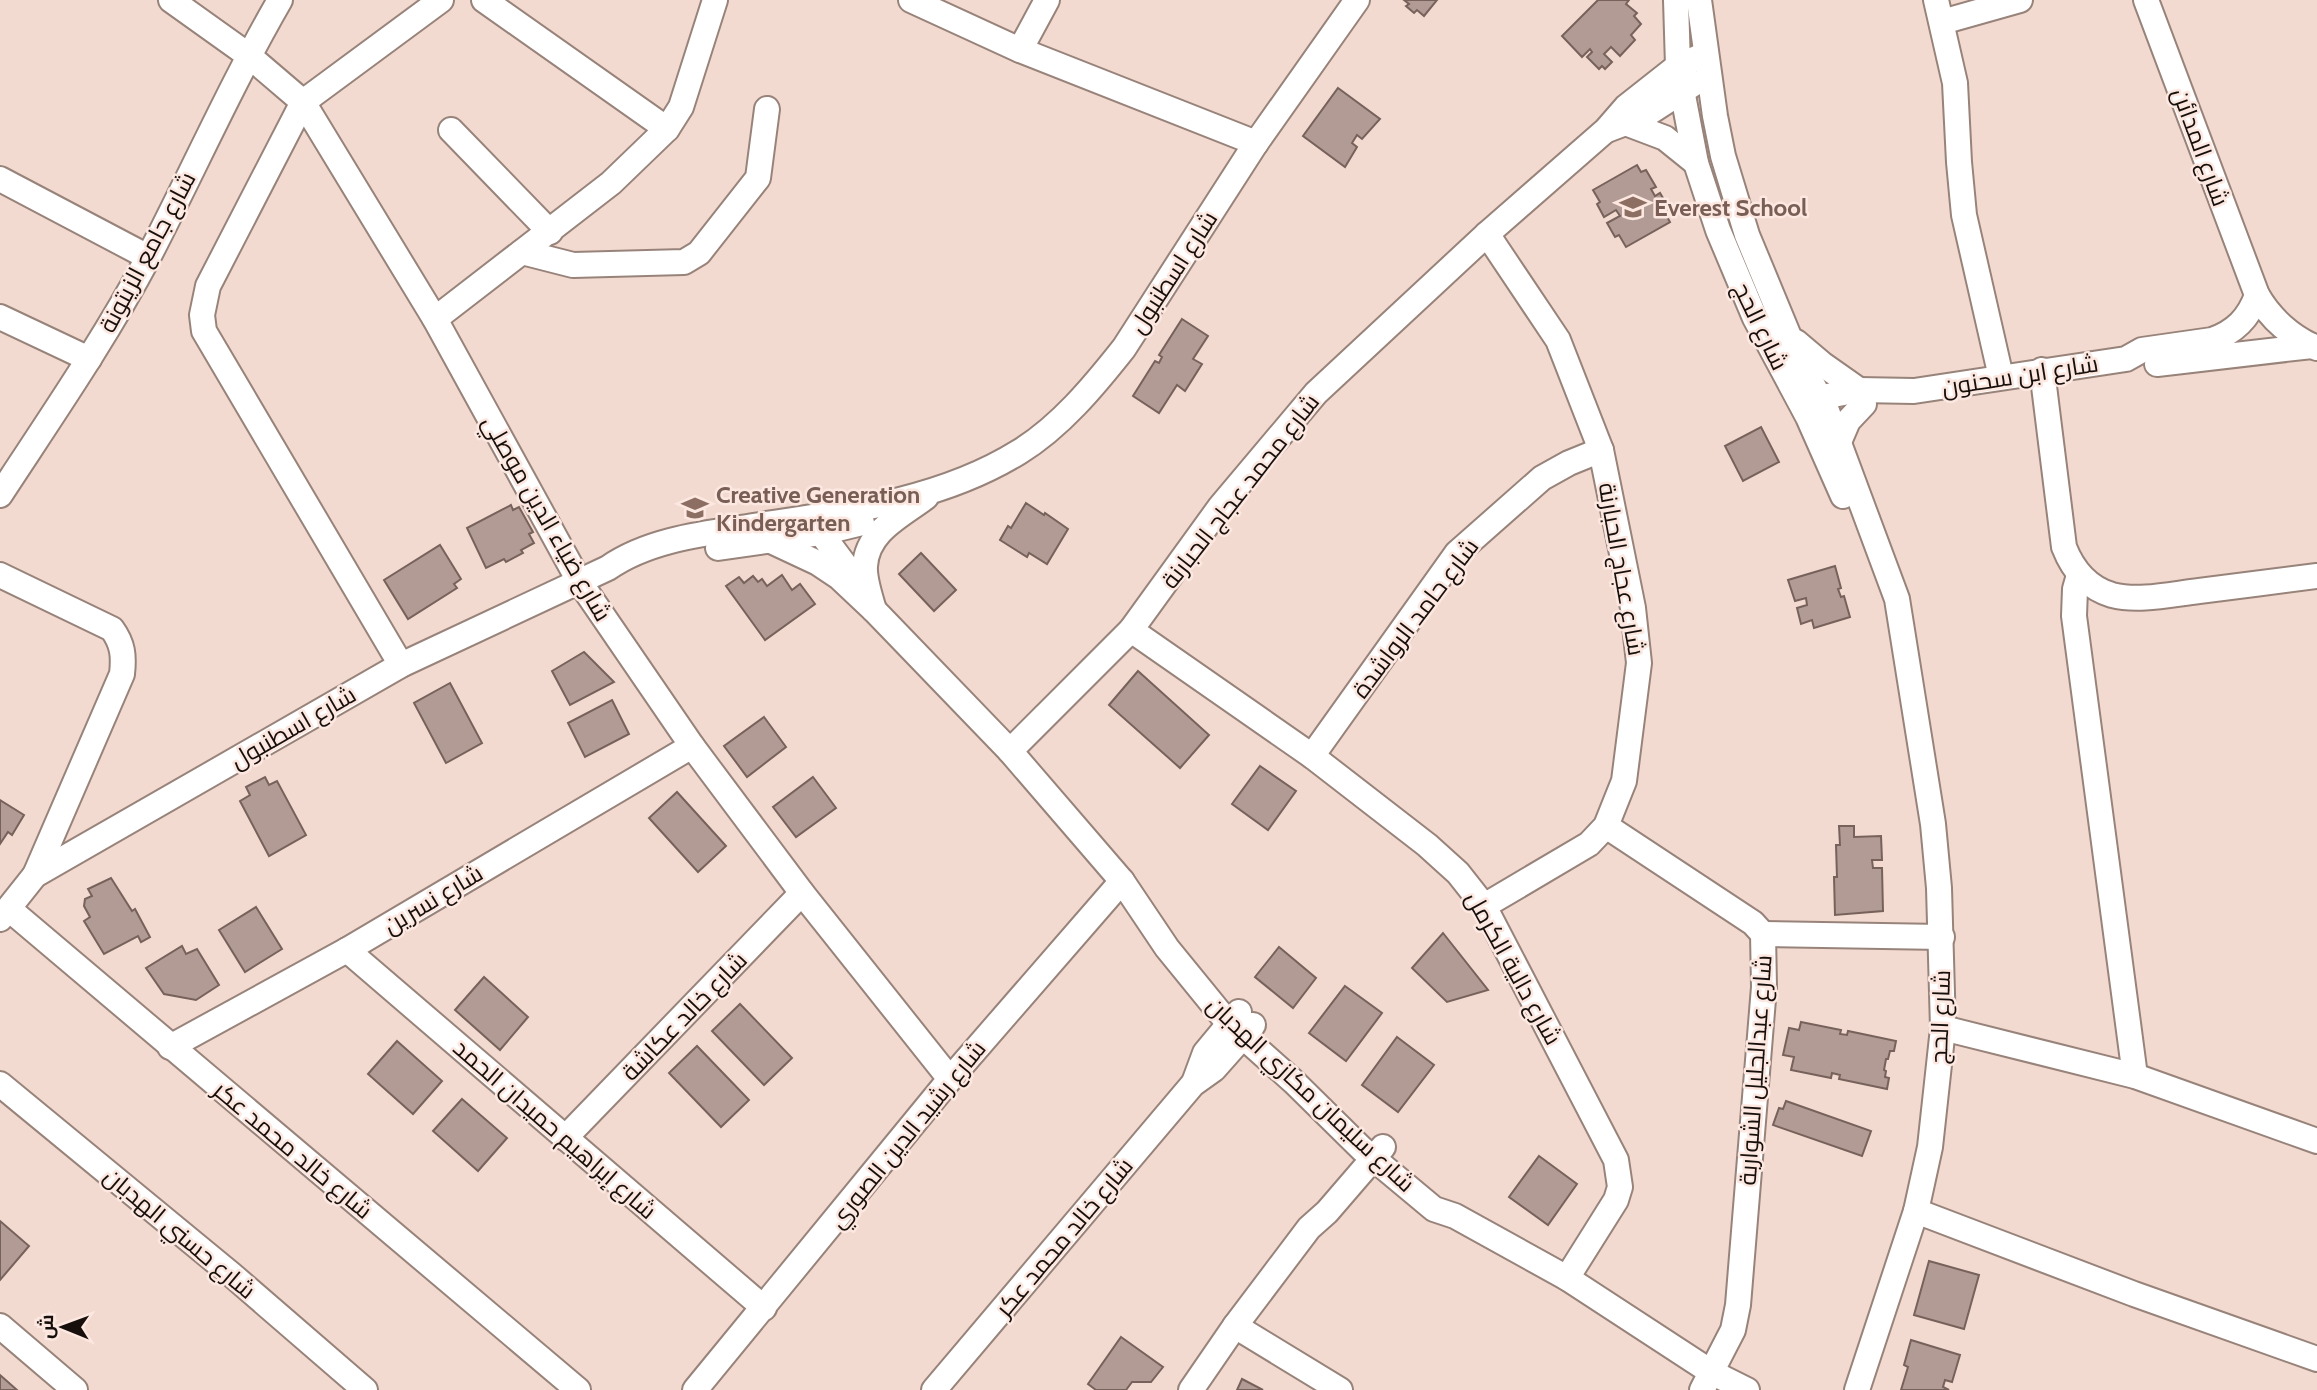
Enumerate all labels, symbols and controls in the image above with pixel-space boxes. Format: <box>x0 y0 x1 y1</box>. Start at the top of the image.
street label: شارع المدائن <box>2164 84 2236 211</box>
street label: شارع جامع الزيتونة <box>92 167 203 338</box>
school or university icon: Everest School <box>1618 192 1648 222</box>
place label: Everest School <box>1654 193 1807 222</box>
street label: شارع اسطنبول <box>1123 205 1225 340</box>
street label: شارع الحج <box>1725 277 1795 376</box>
street label: شارع ابن سحنون <box>1940 348 2101 404</box>
street label: شارع محمد عجاج الحبارنة <box>1155 388 1327 596</box>
street label: شارع ضياء الدين موصلي <box>472 410 618 629</box>
place label: Creative Generation Kindergarten <box>716 480 920 537</box>
street label: شارع عجاج الحبارنة <box>1591 480 1651 658</box>
school or university icon: Creative Generation Kindergarten <box>680 493 710 523</box>
street label: شارع حامد الرواشدة <box>1346 532 1486 705</box>
street label: شارع اسطنبول <box>225 679 362 776</box>
street label: شارع نسرين <box>378 858 489 942</box>
street label: شارع دالية الكرمل <box>1458 886 1568 1051</box>
street label: شارع خالد عكاشة <box>615 946 754 1088</box>
street label: شارع عبدالجليل الشواربة <box>1732 954 1780 1186</box>
street label: شارع الحج <box>1924 969 1958 1065</box>
street label: شارع سليمان مكازي الهدبان <box>1198 990 1421 1201</box>
street label: شارع إبراهيم حميدان الحمد <box>446 1033 662 1227</box>
street label: شارع رشيد الدين الصوري <box>822 1034 995 1236</box>
street label: شارع خالد محمد عكر <box>205 1074 378 1226</box>
street label: شارع خالد محمد عكر <box>988 1152 1140 1325</box>
street label: شارع حسني الهدبان <box>95 1161 262 1309</box>
north arrow <box>28 1292 98 1362</box>
text: ش <box>35 1314 58 1339</box>

